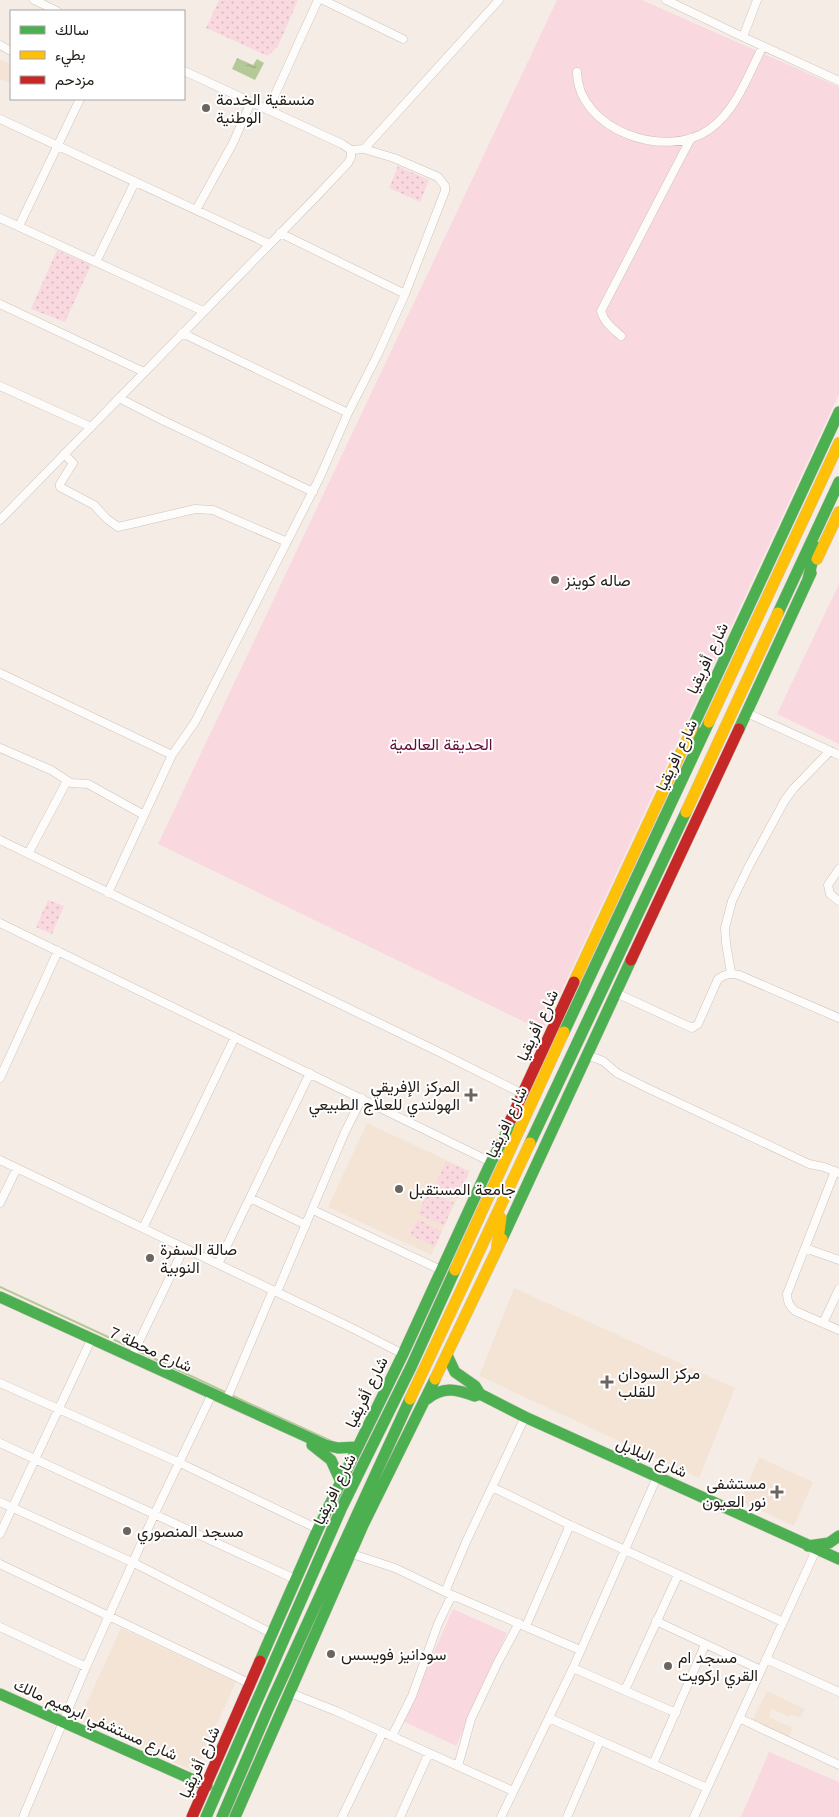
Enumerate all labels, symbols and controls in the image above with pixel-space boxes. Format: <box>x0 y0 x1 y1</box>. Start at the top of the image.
legend <box>10 10 185 100</box>
text: سالك <box>55 21 89 38</box>
text: بطيء <box>55 46 85 68</box>
text: مزدحم <box>55 71 94 90</box>
place label: منسقية الخدمة الوطنية <box>216 91 315 128</box>
marker: منسقية الخدمة الوطنية <box>200 102 212 114</box>
place label: صاله كوينز <box>564 572 631 591</box>
marker: صاله كوينز <box>549 574 561 586</box>
street label: شارع أفريقيا <box>684 620 734 698</box>
street label: شارع افريقيا <box>653 717 703 795</box>
park label: الحديقة العالمية <box>390 736 492 754</box>
street label: شارع أفريقيا <box>514 987 564 1065</box>
place label: المركز الإفريقي الهولندي للعلاج الطبيعي <box>309 1078 460 1118</box>
street label: شارع افريقيا <box>483 1084 533 1162</box>
marker: المركز الإفريقي الهولندي للعلاج الطبيعي <box>464 1088 478 1102</box>
place label: جامعة المستقبل <box>409 1181 516 1200</box>
marker: جامعة المستقبل <box>393 1183 405 1195</box>
place label: صالة السفرة النوبية <box>160 1241 237 1278</box>
marker: صالة السفرة النوبية <box>144 1252 156 1264</box>
street label: شارع محطة 7 <box>106 1324 195 1378</box>
street label: شارع أفريقيا <box>342 1354 394 1432</box>
place label: مركز السودان للقلب <box>618 1365 700 1401</box>
marker: مركز السودان للقلب <box>600 1375 614 1389</box>
street label: شارع البلابل <box>613 1434 690 1483</box>
street label: شارع افريقيا <box>310 1451 362 1529</box>
place label: مستشفى نور العيون <box>702 1475 766 1512</box>
marker: مستشفى نور العيون <box>770 1485 784 1499</box>
place label: مسجد المنصوري <box>137 1523 243 1545</box>
marker: مسجد المنصوري <box>121 1525 133 1537</box>
place label: سودانيز فويسس <box>341 1646 446 1665</box>
marker: سودانيز فويسس <box>325 1648 337 1660</box>
place label: مسجد ام القري اركويت <box>678 1649 758 1689</box>
marker: مسجد ام القري اركويت <box>662 1660 674 1672</box>
street label: شارع مستشفي ابرهيم مالك <box>9 1676 180 1768</box>
street label: شارع أفريقيا <box>176 1724 226 1802</box>

